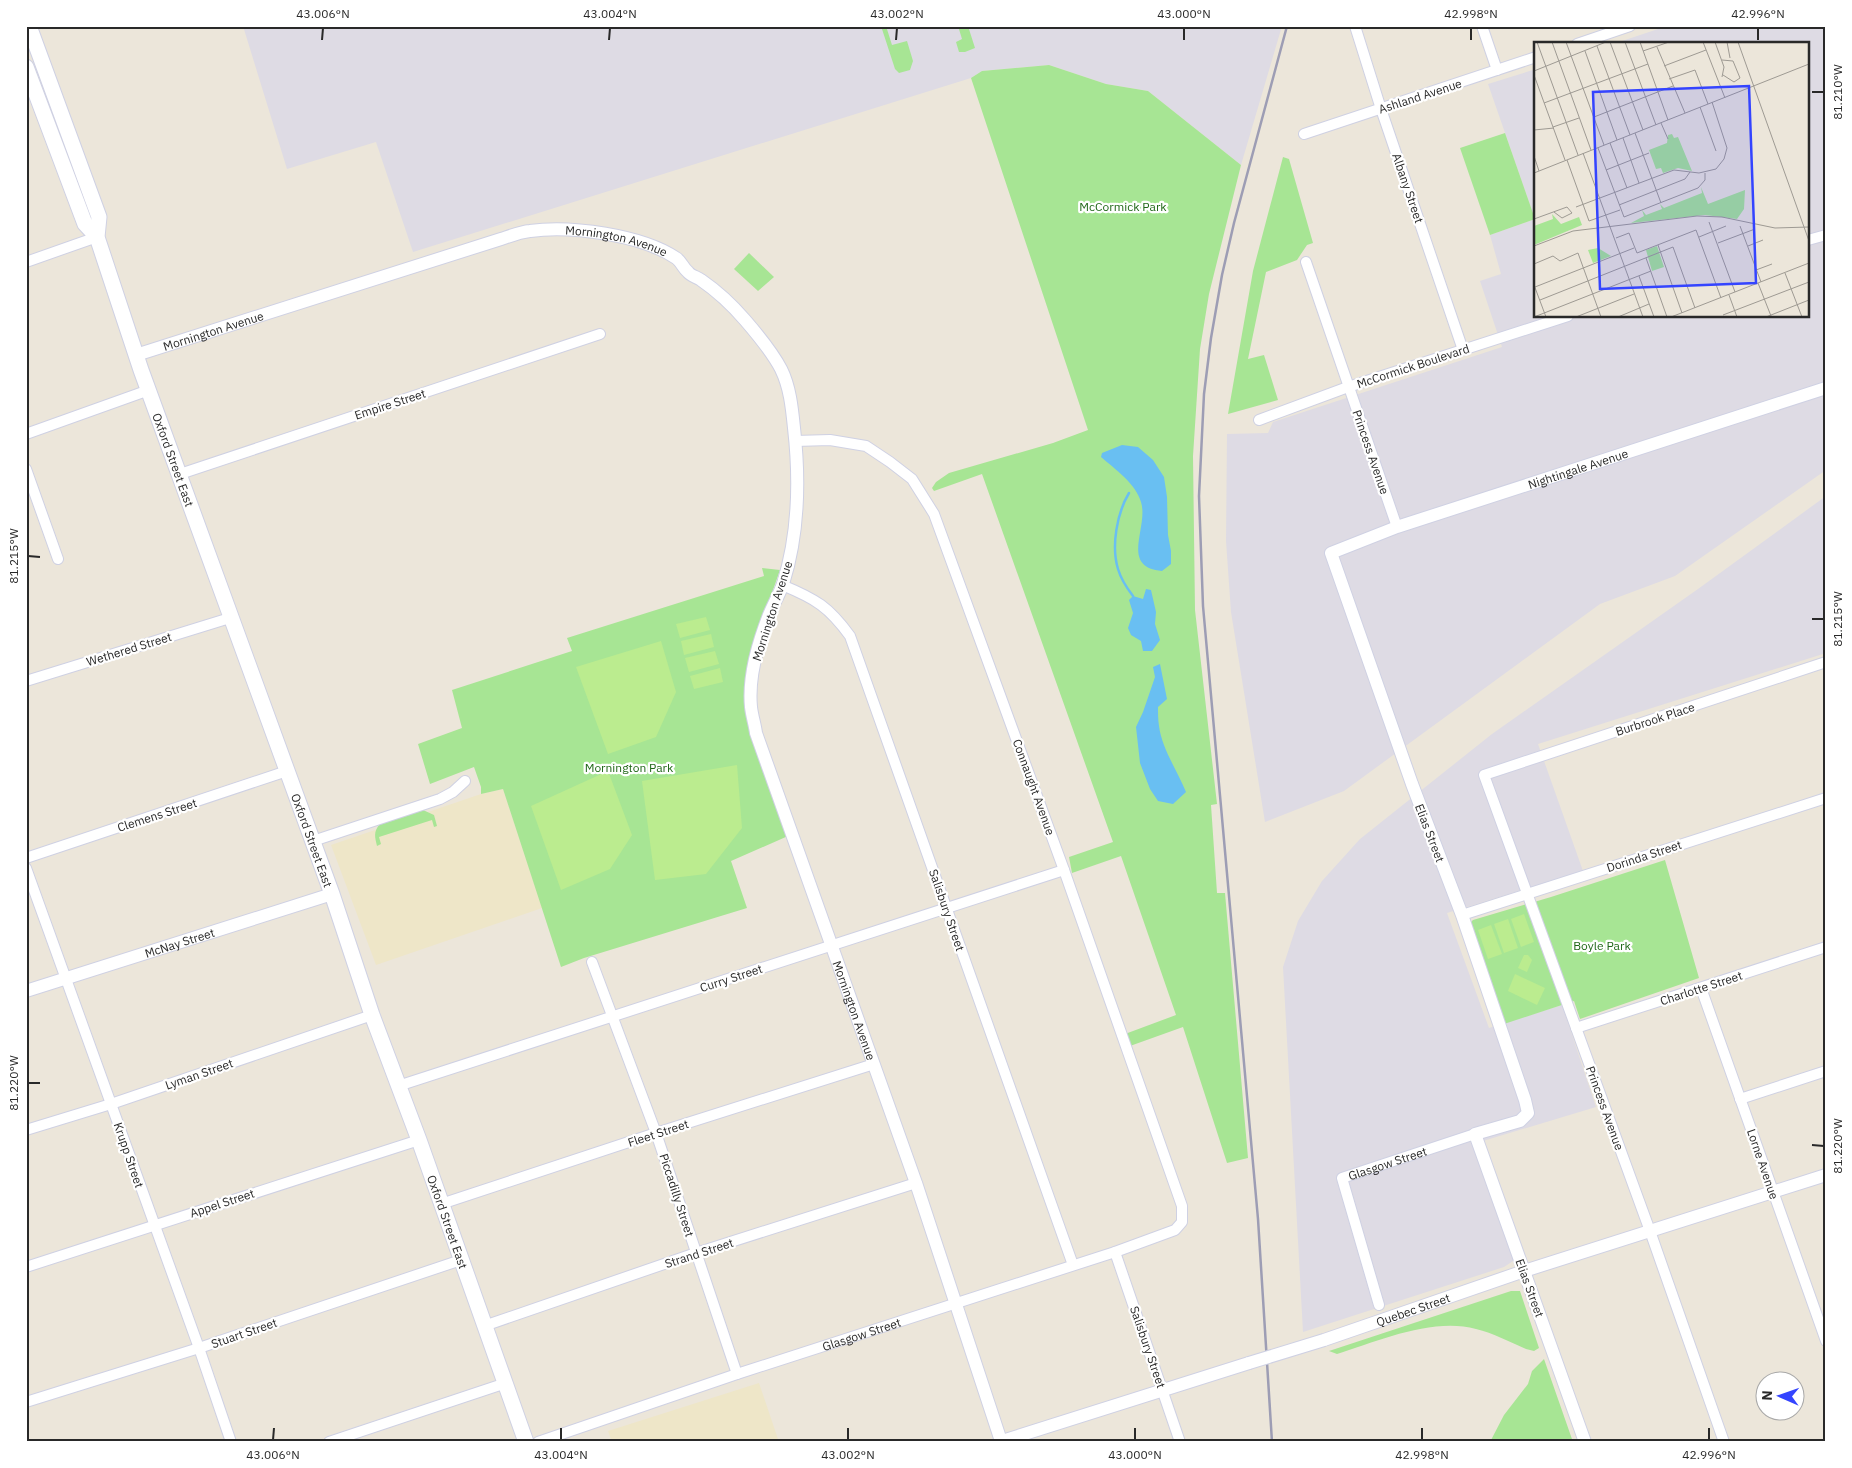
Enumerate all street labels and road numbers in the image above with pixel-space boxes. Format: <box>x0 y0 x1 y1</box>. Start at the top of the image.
street label: Ashland Avenue <box>1376 75 1464 117</box>
street label: Albany Street <box>1389 151 1427 225</box>
street label: Mornington Avenue <box>565 222 671 259</box>
street label: Mornington Avenue <box>161 307 266 353</box>
street label: McCormick Boulevard <box>1355 341 1471 391</box>
street label: Empire Street <box>352 385 428 423</box>
street label: Princess Avenue <box>1350 408 1393 497</box>
street label: Oxford Street East <box>150 411 198 508</box>
street label: Nightingale Avenue <box>1526 445 1630 492</box>
street label: Mornington Avenue <box>749 559 795 663</box>
street label: Wethered Street <box>85 629 173 669</box>
street label: Burbrook Place <box>1613 699 1697 739</box>
street label: Connaught Avenue <box>1010 737 1059 838</box>
street label: Oxford Street East <box>288 791 336 889</box>
street label: Clemens Street <box>115 795 199 835</box>
street label: Elias Street <box>1412 802 1448 864</box>
street label: Dorinda Street <box>1605 837 1683 875</box>
street label: Salisbury Street <box>926 867 968 953</box>
street label: McNay Street <box>143 924 216 960</box>
street label: Mornington Avenue <box>830 958 879 1062</box>
street label: Curry Street <box>698 961 764 995</box>
street label: Charlotte Street <box>1658 968 1744 1008</box>
street label: Lyman Street <box>163 1055 235 1093</box>
street label: Princess Avenue <box>1583 1064 1627 1152</box>
street label: Fleet Street <box>626 1116 690 1150</box>
street label: Krupp Street <box>111 1120 147 1190</box>
street label: Lorne Avenue <box>1744 1127 1782 1201</box>
street label: Glasgow Street <box>1346 1143 1428 1183</box>
street label: Piccadilly Street <box>656 1151 698 1239</box>
street label: Oxford Street East <box>424 1173 471 1271</box>
street label: Appel Street <box>188 1185 256 1221</box>
street label: Strand Street <box>663 1235 735 1271</box>
street label: Elias Street <box>1512 1257 1548 1319</box>
street label: Quebec Street <box>1374 1290 1452 1329</box>
street label: Salisbury Street <box>1127 1304 1169 1390</box>
street label: Glasgow Street <box>820 1314 903 1354</box>
street label: Stuart Street <box>209 1315 279 1351</box>

